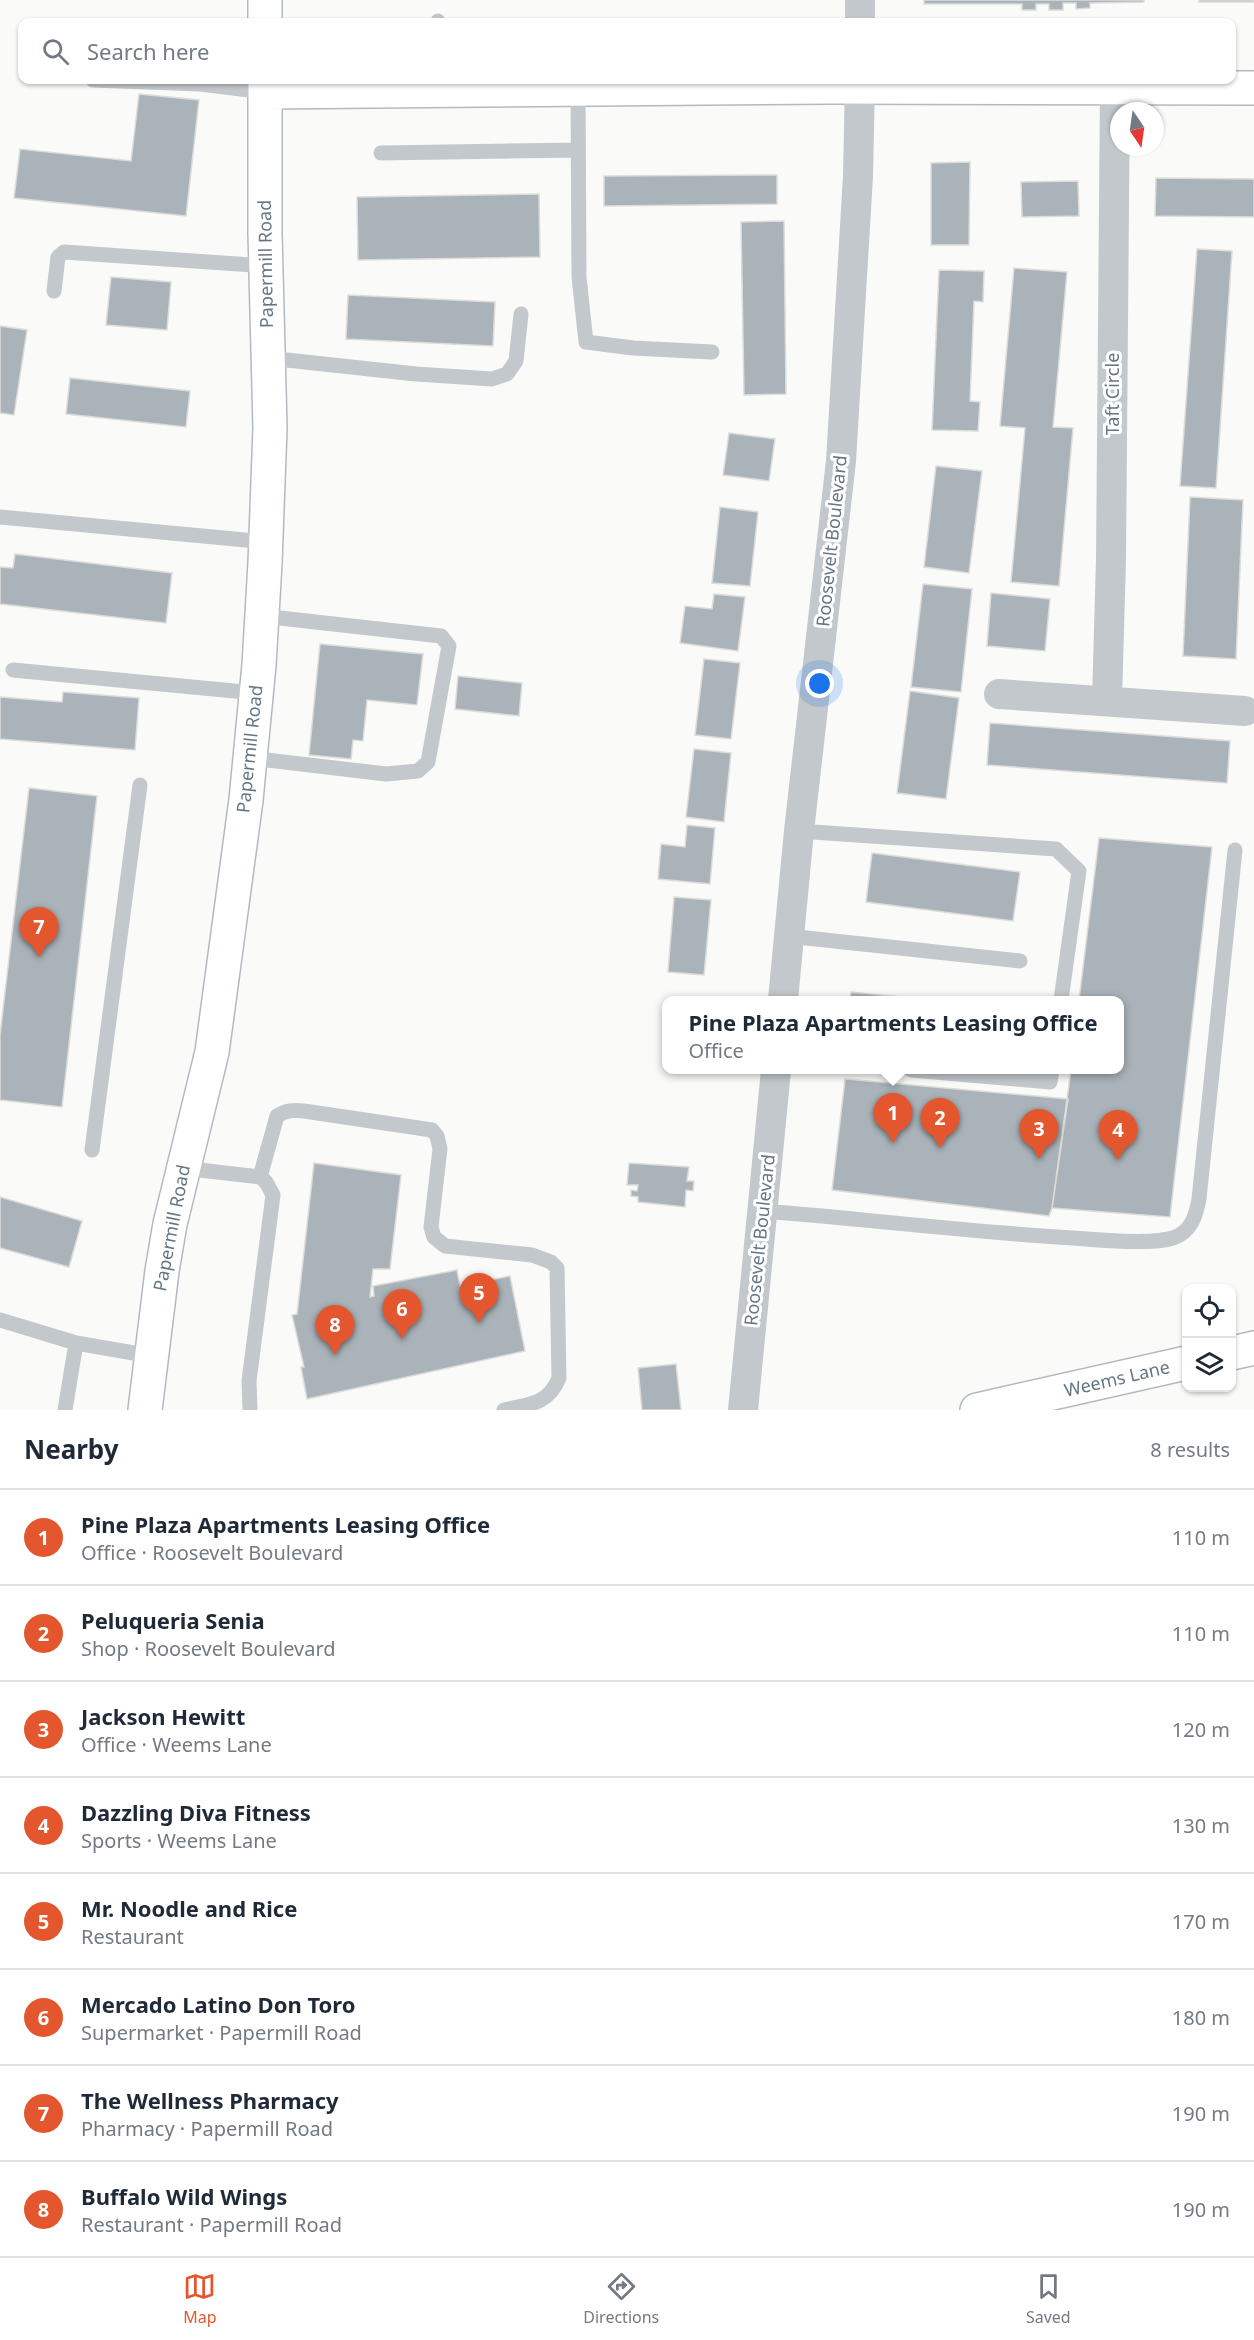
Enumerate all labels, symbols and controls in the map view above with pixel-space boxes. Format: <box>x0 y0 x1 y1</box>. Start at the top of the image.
search box <box>18 18 1236 84</box>
icon: search <box>39 35 72 68</box>
text: Search here <box>87 36 209 66</box>
north arrow <box>1110 102 1164 156</box>
street label: Papermill Road <box>252 200 278 328</box>
street label: Taft Circle <box>1100 353 1124 435</box>
street label: Roosevelt Boulevard <box>810 454 852 628</box>
your location <box>805 669 834 698</box>
street label: Papermill Road <box>230 684 268 814</box>
pin: 7 <box>20 908 58 957</box>
popup <box>662 996 1124 1074</box>
text: Pine Plaza Apartments Leasing Office <box>688 1007 1098 1037</box>
text: Office <box>688 1037 744 1064</box>
pin: 1 <box>874 1094 912 1143</box>
pin: 2 <box>920 1098 960 1148</box>
pin: 3 <box>1020 1110 1058 1159</box>
pin: 4 <box>1098 1110 1138 1160</box>
street label: Roosevelt Boulevard <box>738 1153 780 1327</box>
street label: Papermill Road <box>147 1163 195 1293</box>
pin: 5 <box>460 1274 498 1323</box>
map controls <box>1182 1284 1236 1392</box>
button: locate <box>1182 1284 1236 1338</box>
pin: 6 <box>382 1290 422 1339</box>
pin: 8 <box>316 1306 354 1355</box>
button: layers <box>1182 1338 1236 1392</box>
street label: Weems Lane <box>1062 1354 1172 1402</box>
text: Nearby <box>24 1431 119 1467</box>
text: 8 results <box>1150 1436 1230 1463</box>
text: Pine Plaza Apartments Leasing Office <box>81 1509 490 1539</box>
text: 1 <box>38 1524 49 1551</box>
text: 110 m <box>1172 1524 1230 1551</box>
text: Office · Roosevelt Boulevard <box>81 1539 343 1566</box>
text: Peluqueria Senia <box>81 1605 265 1635</box>
text: 2 <box>38 1620 49 1647</box>
text: 110 m <box>1172 1620 1230 1647</box>
text: Shop · Roosevelt Boulevard <box>81 1635 336 1662</box>
text: Jackson Hewitt <box>81 1701 245 1731</box>
text: 3 <box>38 1716 49 1743</box>
text: 120 m <box>1172 1716 1230 1743</box>
text: Office · Weems Lane <box>81 1731 272 1758</box>
text: Dazzling Diva Fitness <box>81 1797 311 1827</box>
text: 4 <box>38 1812 49 1839</box>
text: 130 m <box>1172 1812 1230 1839</box>
text: Sports · Weems Lane <box>81 1827 277 1854</box>
text: Mr. Noodle and Rice <box>81 1893 297 1923</box>
text: 5 <box>38 1908 49 1935</box>
text: 170 m <box>1172 1908 1230 1935</box>
text: Restaurant <box>81 1923 184 1950</box>
text: Mercado Latino Don Toro <box>81 1989 355 2019</box>
text: 6 <box>38 2004 49 2031</box>
text: 180 m <box>1172 2004 1230 2031</box>
text: Supermarket · Papermill Road <box>81 2019 362 2046</box>
text: The Wellness Pharmacy <box>81 2085 339 2115</box>
text: 7 <box>38 2100 49 2127</box>
text: 190 m <box>1172 2100 1230 2127</box>
text: Pharmacy · Papermill Road <box>81 2115 333 2142</box>
text: Buffalo Wild Wings <box>81 2181 287 2211</box>
text: 8 <box>38 2196 49 2223</box>
text: 190 m <box>1172 2196 1230 2223</box>
text: Restaurant · Papermill Road <box>81 2211 342 2238</box>
tab: Map <box>183 2270 217 2328</box>
tab: Directions <box>583 2270 659 2328</box>
tab: Saved <box>1026 2270 1071 2328</box>

